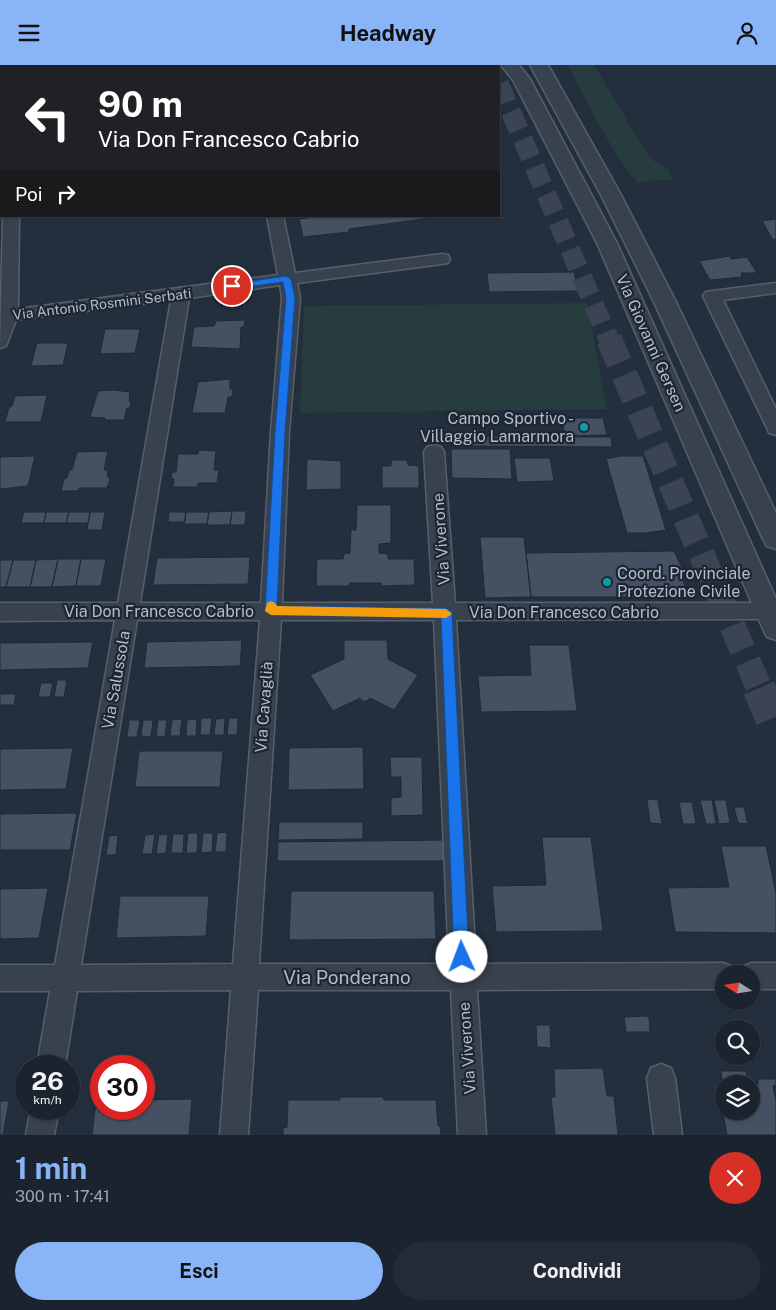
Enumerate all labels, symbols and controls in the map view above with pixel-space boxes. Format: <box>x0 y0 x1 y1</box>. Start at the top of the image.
icon: menu <box>15 19 43 47</box>
icon: person <box>733 19 761 47</box>
text: Headway <box>340 20 436 46</box>
text: 90 m <box>98 84 183 125</box>
icon: left <box>15 85 80 150</box>
text: Via Don Francesco Cabrio <box>98 126 359 152</box>
icon: right <box>52 180 80 208</box>
text: Poi <box>15 183 42 205</box>
pin <box>211 265 253 307</box>
street label: Via Giovanni Gersen <box>612 271 690 415</box>
icon: arrive <box>218 272 246 300</box>
street label: Via Antonio Rosmini Serbati <box>12 285 192 323</box>
place label: Campo Sportivo - Villaggio Lamarmora <box>420 409 574 446</box>
marker: Campo Sportivo - Villaggio Lamarmora <box>578 421 590 433</box>
street label: Via Viverone <box>428 492 454 586</box>
place label: Coord. Provinciale Protezione Civile <box>617 564 751 601</box>
marker: Coord. Provinciale Protezione Civile <box>601 576 613 588</box>
street label: Via Don Francesco Cabrio <box>64 602 254 621</box>
street label: Via Don Francesco Cabrio <box>469 603 659 622</box>
street label: Via Salussola <box>98 629 134 731</box>
street label: Via Cavaglià <box>251 661 277 753</box>
position arrow <box>435 930 487 982</box>
north arrow <box>715 965 760 1010</box>
map controls <box>715 965 760 1120</box>
street label: Via Ponderano <box>283 966 411 988</box>
street label: Via Viverone <box>454 1001 480 1095</box>
button: search <box>715 1020 760 1065</box>
speed limit sign: 30 <box>90 1055 155 1120</box>
text: 26 <box>31 1066 64 1096</box>
button: layers <box>715 1075 760 1120</box>
text: km/h <box>33 1093 62 1107</box>
text: 1 min <box>15 1150 87 1186</box>
button: close <box>709 1152 761 1204</box>
text: 300 m · 17:41 <box>15 1187 110 1206</box>
button: Esci <box>15 1242 383 1300</box>
button: Condividi <box>393 1242 761 1300</box>

